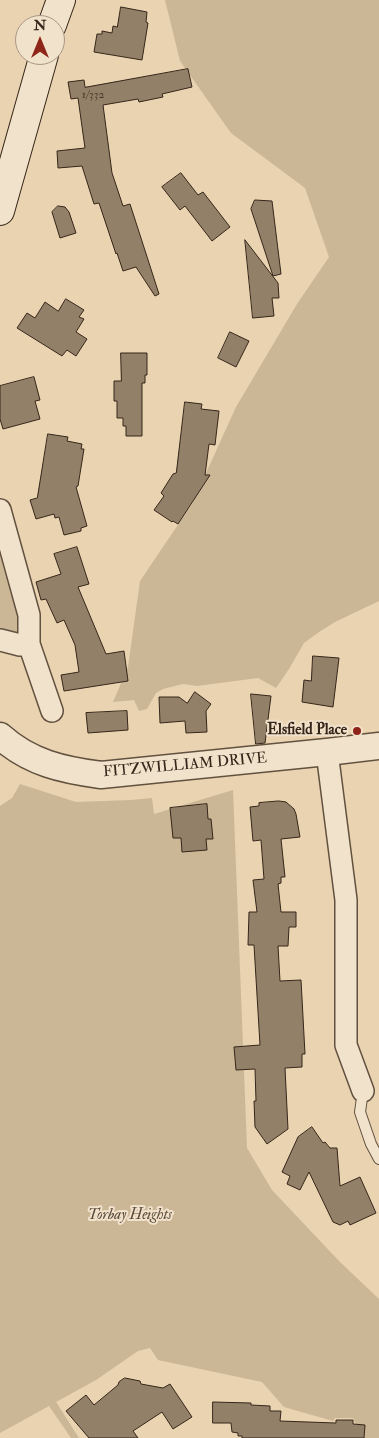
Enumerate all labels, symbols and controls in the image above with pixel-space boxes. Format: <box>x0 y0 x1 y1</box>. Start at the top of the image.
north arrow <box>15 15 65 65</box>
text: N <box>34 17 46 34</box>
house number: 1/332 <box>82 88 104 102</box>
place label: Elsfield Place <box>267 722 347 740</box>
marker: Elsfield Place <box>351 725 363 737</box>
street label: FITZWILLIAM DRIVE <box>102 750 268 782</box>
park label: Torbay Heights <box>88 1207 172 1225</box>

